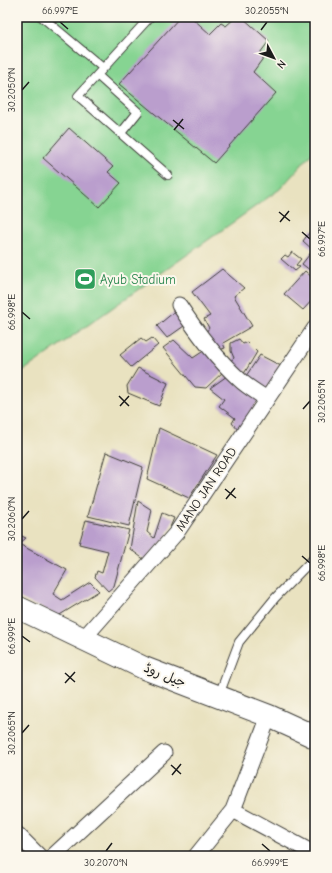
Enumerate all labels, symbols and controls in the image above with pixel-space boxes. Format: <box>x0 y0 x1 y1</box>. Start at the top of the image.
text: 66.997°E <box>42 5 78 17</box>
text: 30.2055°N <box>245 5 289 17</box>
north arrow <box>254 38 294 78</box>
text: N <box>274 57 288 71</box>
text: 30.2050°N <box>6 68 18 112</box>
text: 66.997°E <box>316 221 328 257</box>
sports icon: Ayub Stadium <box>72 266 98 292</box>
place label: Ayub Stadium <box>100 272 176 287</box>
text: 66.998°E <box>6 294 18 330</box>
text: 30.2065°N <box>316 379 328 423</box>
street label: MANO JAN ROAD <box>172 444 240 534</box>
text: 30.2060°N <box>6 497 18 541</box>
text: 66.998°E <box>316 545 328 581</box>
text: 66.999°E <box>6 618 18 654</box>
street label: جیل روڈ <box>142 660 188 691</box>
text: 30.2065°N <box>6 711 18 755</box>
text: 30.2070°N <box>84 857 128 869</box>
text: 66.999°E <box>252 857 288 869</box>

